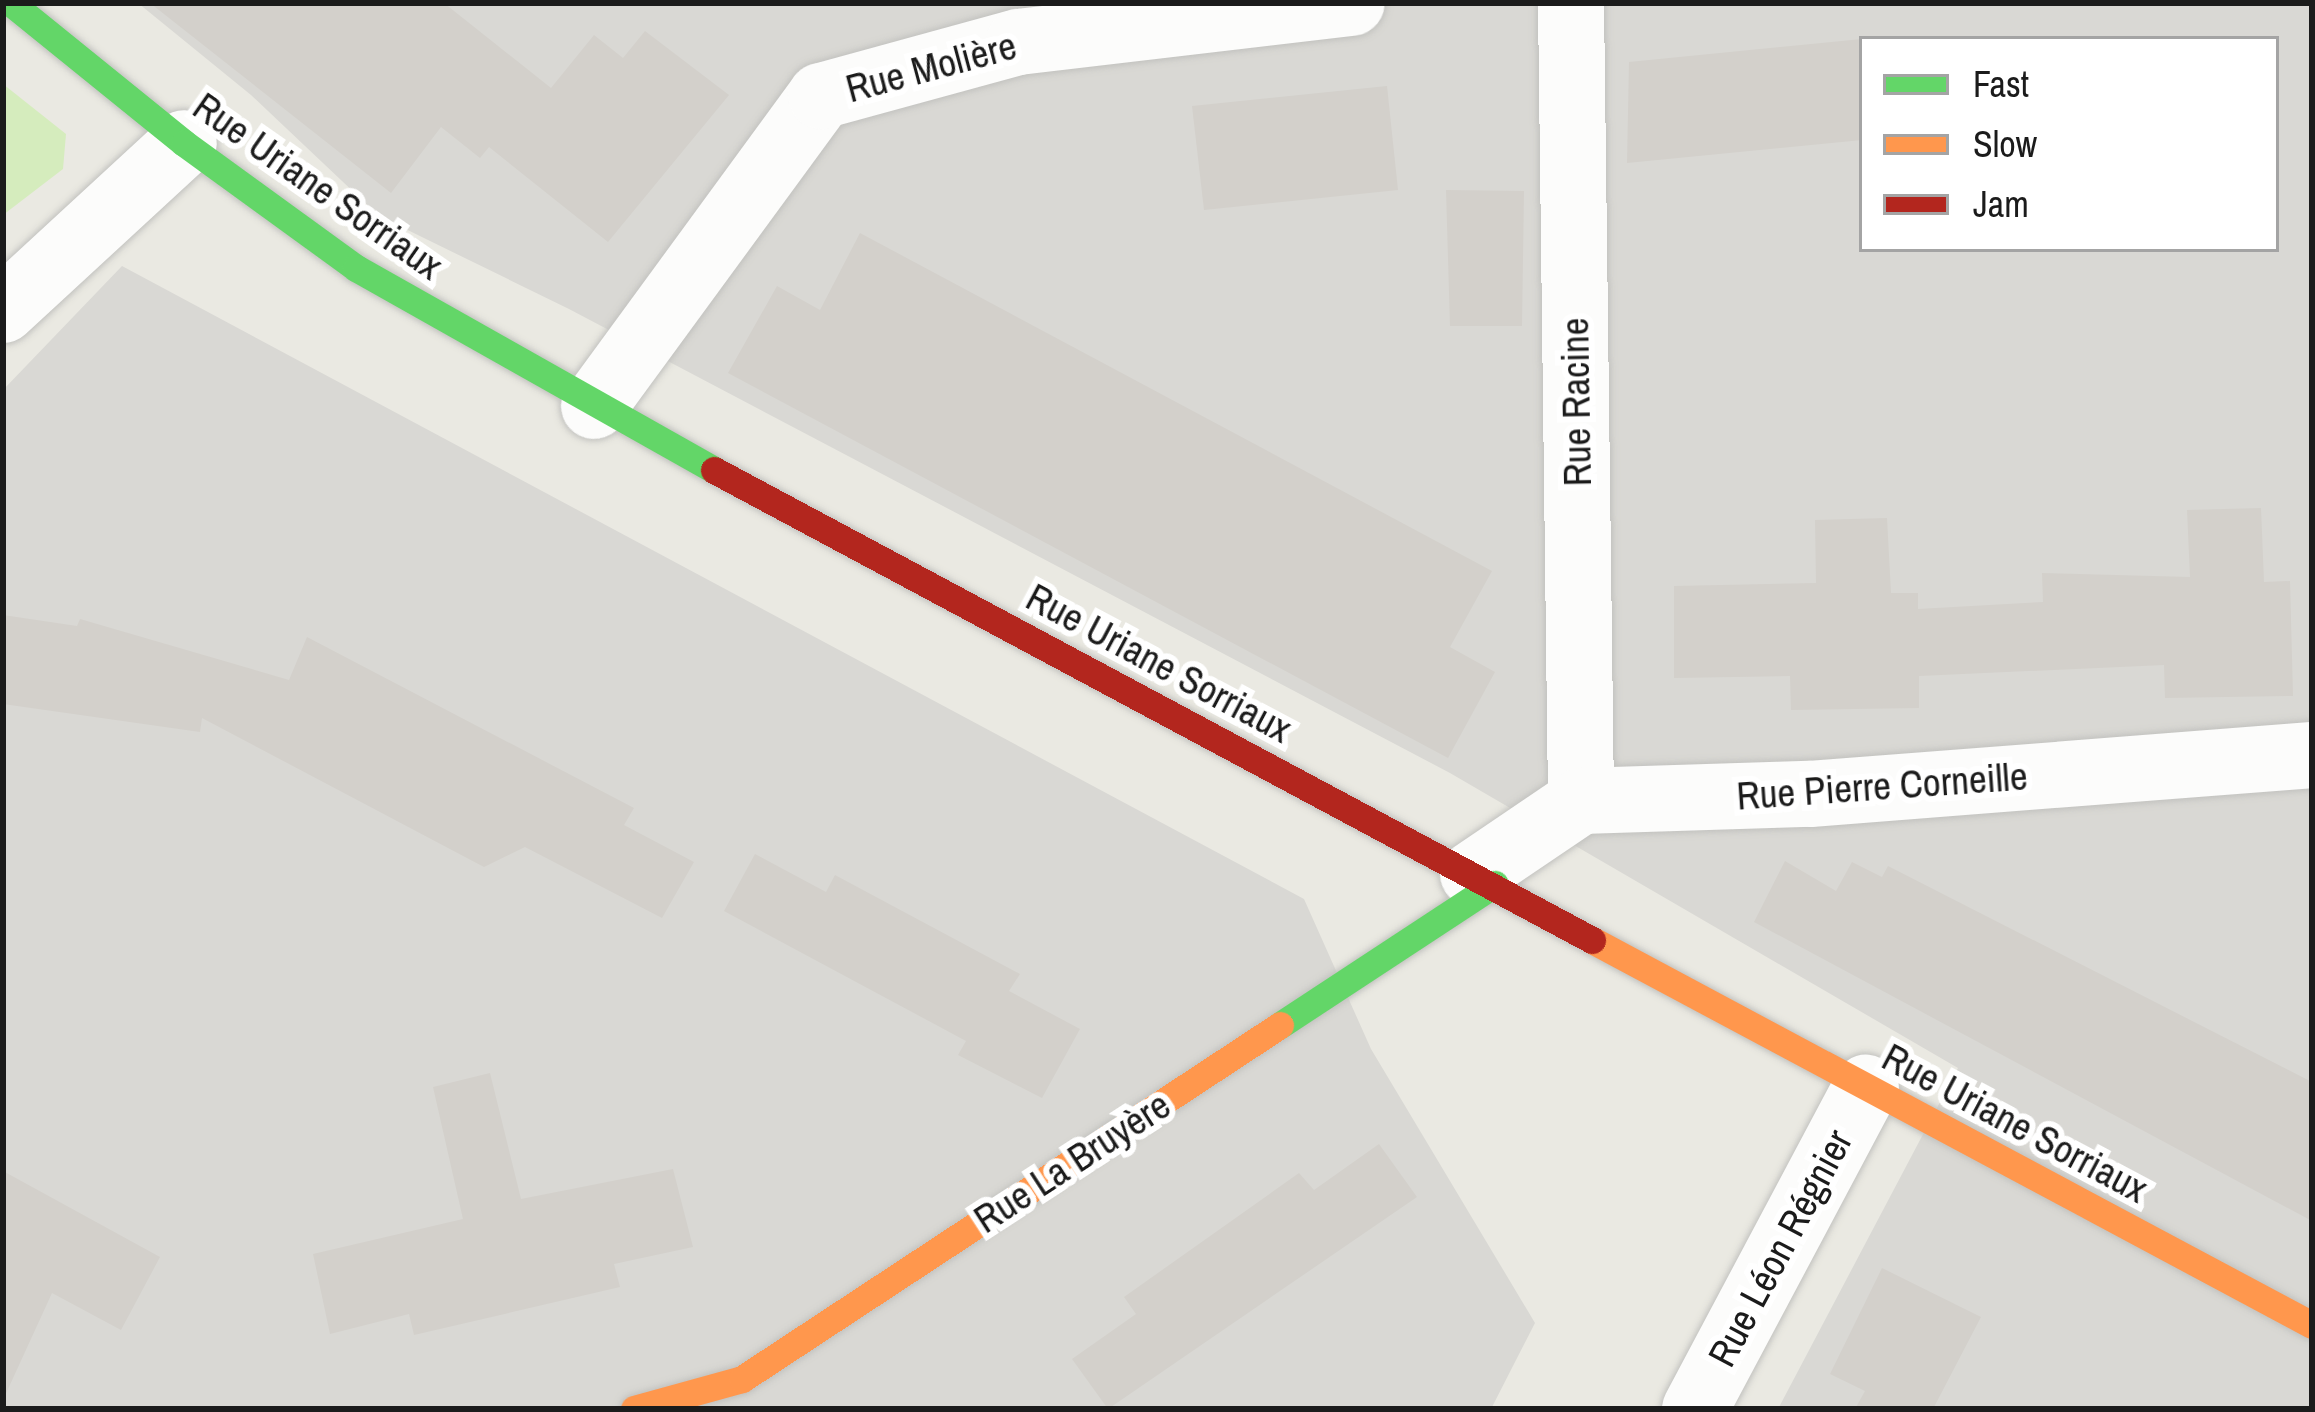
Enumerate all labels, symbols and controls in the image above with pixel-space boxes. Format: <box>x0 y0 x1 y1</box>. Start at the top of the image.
street label: Rue Molière <box>841 22 1021 112</box>
legend <box>1859 36 2279 252</box>
text: Fast <box>1973 60 2029 108</box>
street label: Rue Uriane Sorriaux <box>184 83 452 289</box>
text: Slow <box>1973 120 2037 168</box>
text: Jam <box>1973 180 2029 228</box>
street label: Rue Racine <box>1551 317 1601 487</box>
street label: Rue Uriane Sorriaux <box>1019 573 1299 753</box>
street label: Rue Pierre Corneille <box>1735 752 2029 820</box>
street label: Rue Uriane Sorriaux <box>1875 1033 2155 1213</box>
street label: Rue La Bruyère <box>965 1081 1179 1243</box>
street label: Rue Léon Régnier <box>1698 1122 1862 1374</box>

